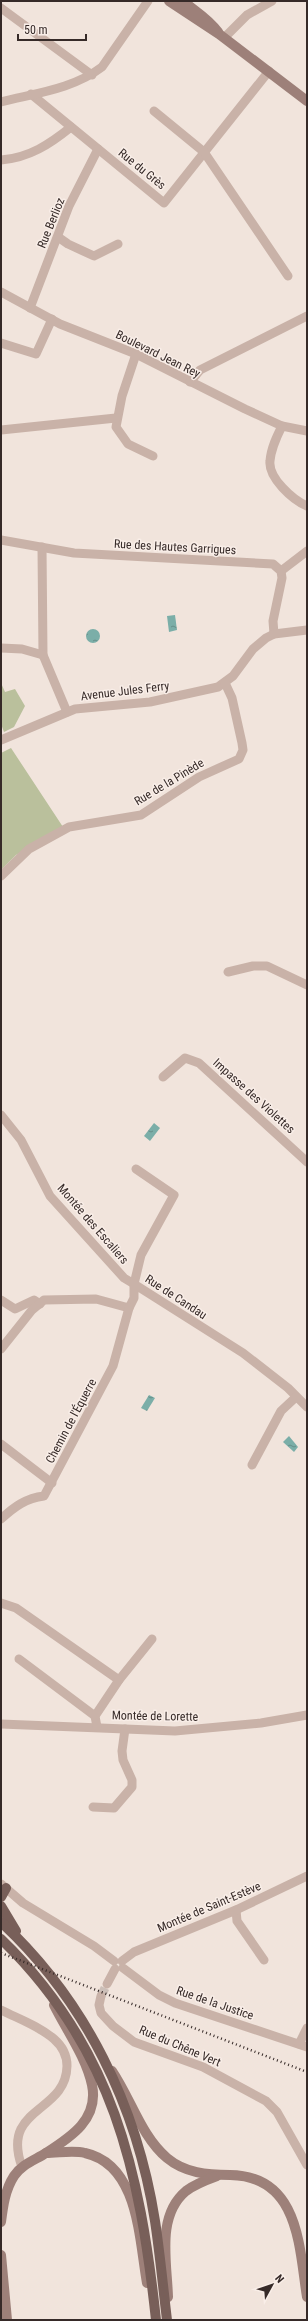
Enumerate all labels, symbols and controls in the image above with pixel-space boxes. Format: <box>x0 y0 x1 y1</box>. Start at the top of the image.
scale bar <box>18 16 86 42</box>
text: 50 m <box>24 23 48 37</box>
street label: Rue du Grès <box>116 146 168 192</box>
street label: Rue Berlioz <box>35 196 67 250</box>
street label: Boulevard Jean Rey <box>113 327 203 381</box>
street label: Rue des Hautes Garrigues <box>113 537 237 557</box>
street label: Avenue Jules Ferry <box>80 679 170 703</box>
street label: Rue de la Pinède <box>132 756 207 808</box>
street label: Impasse des Violettes <box>210 1056 298 1136</box>
street label: Montée des Escaliers <box>55 1181 131 1267</box>
street label: Rue de Candau <box>143 1272 210 1322</box>
street label: Chemin de l'Équerre <box>42 1375 99 1466</box>
street label: Montée de Lorette <box>112 1708 199 1724</box>
street label: Montée de Saint-Estève <box>155 1879 263 1935</box>
street label: Rue de la Justice <box>175 1983 256 2023</box>
street label: Rue du Chêne Vert <box>137 2023 223 2070</box>
north arrow <box>252 2265 292 2305</box>
text: N <box>272 2272 287 2286</box>

